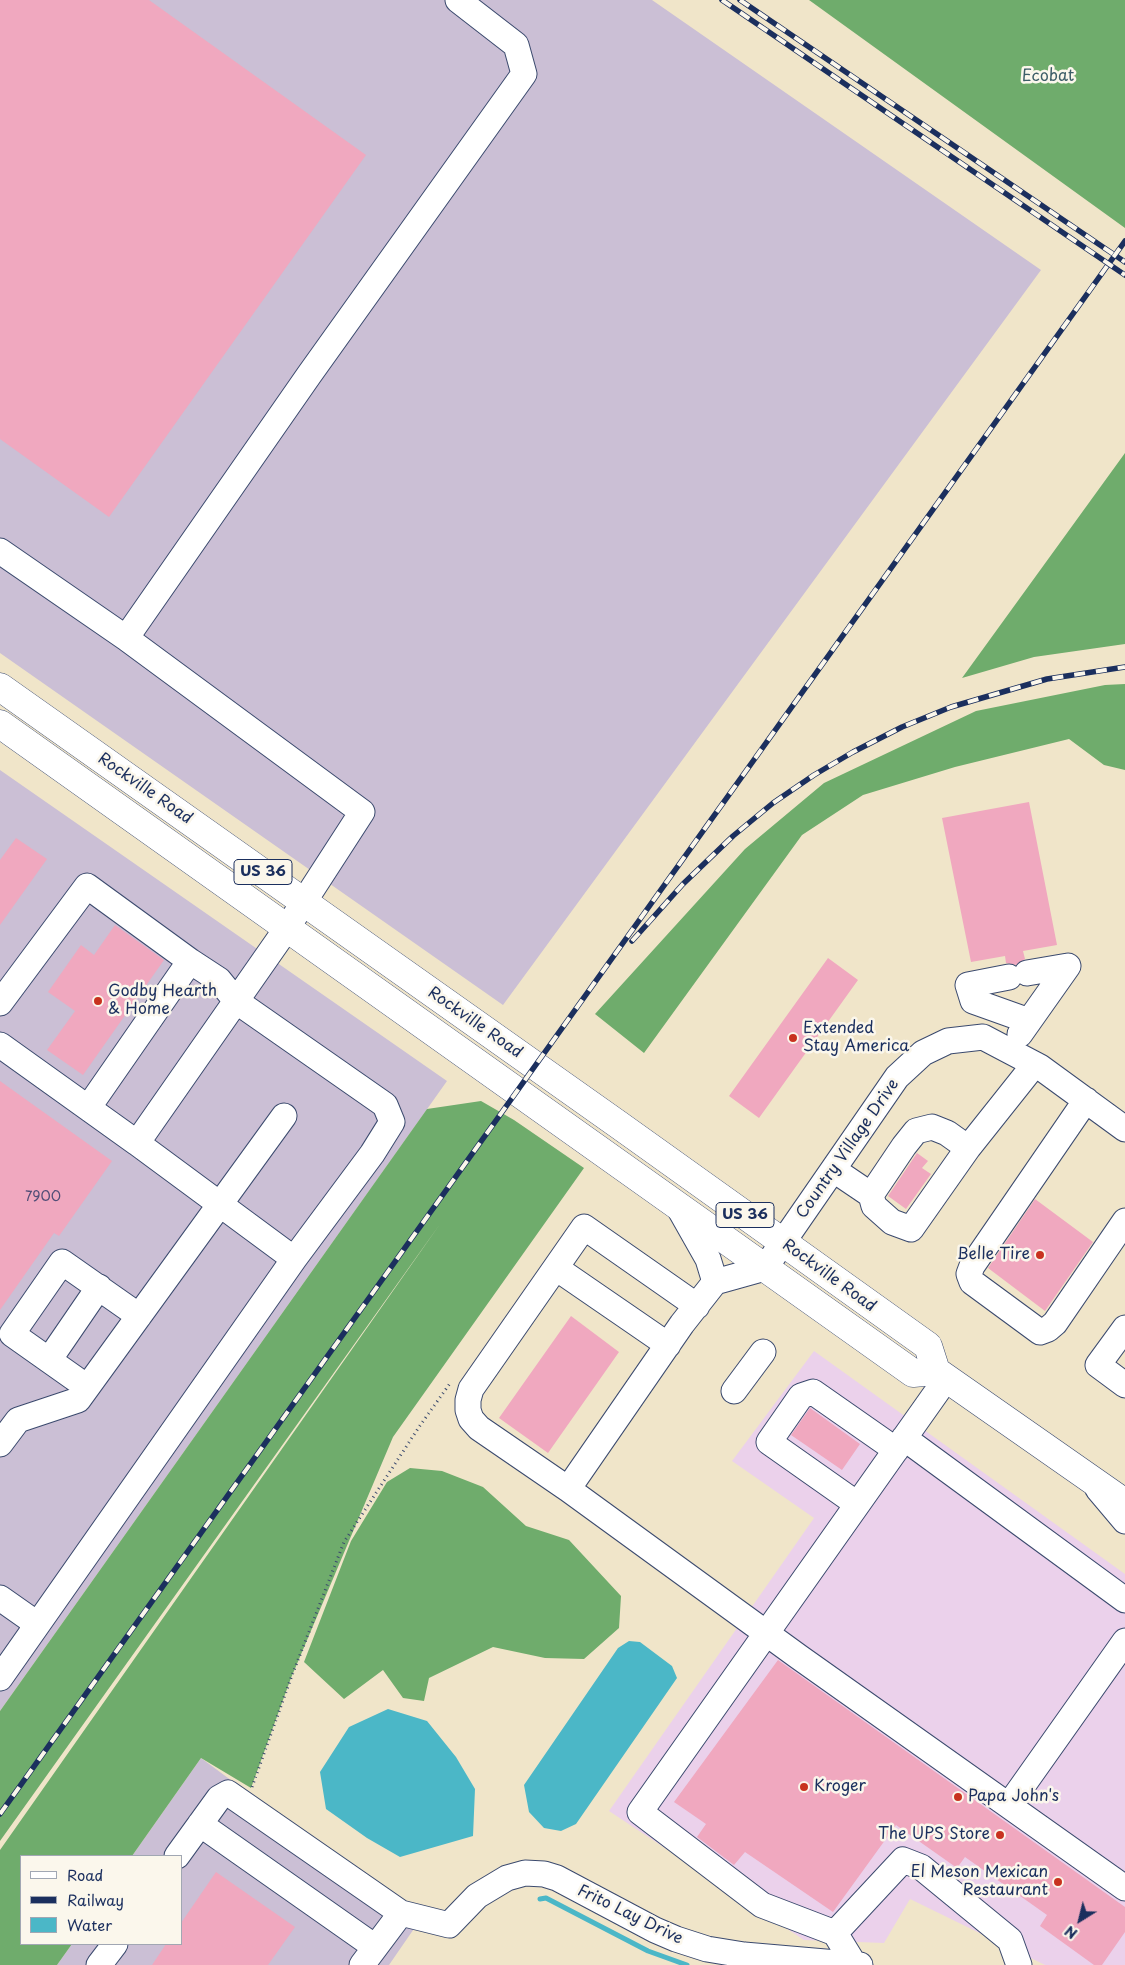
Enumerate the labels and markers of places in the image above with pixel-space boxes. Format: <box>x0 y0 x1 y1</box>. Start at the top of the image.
place label: Godby Hearth & Home <box>108 982 217 1020</box>
marker: Godby Hearth & Home <box>92 995 104 1007</box>
place label: Extended Stay America <box>803 1019 909 1057</box>
marker: Extended Stay America <box>787 1032 799 1044</box>
place label: Belle Tire <box>957 1245 1030 1265</box>
marker: Belle Tire <box>1034 1249 1046 1261</box>
place label: Kroger <box>814 1777 866 1797</box>
marker: Kroger <box>798 1781 810 1793</box>
place label: Papa John's <box>968 1787 1059 1807</box>
marker: Papa John's <box>952 1791 964 1803</box>
place label: The UPS Store <box>878 1825 990 1845</box>
marker: The UPS Store <box>994 1829 1006 1841</box>
place label: El Meson Mexican Restaurant <box>911 1863 1048 1901</box>
marker: El Meson Mexican Restaurant <box>1052 1876 1064 1888</box>

